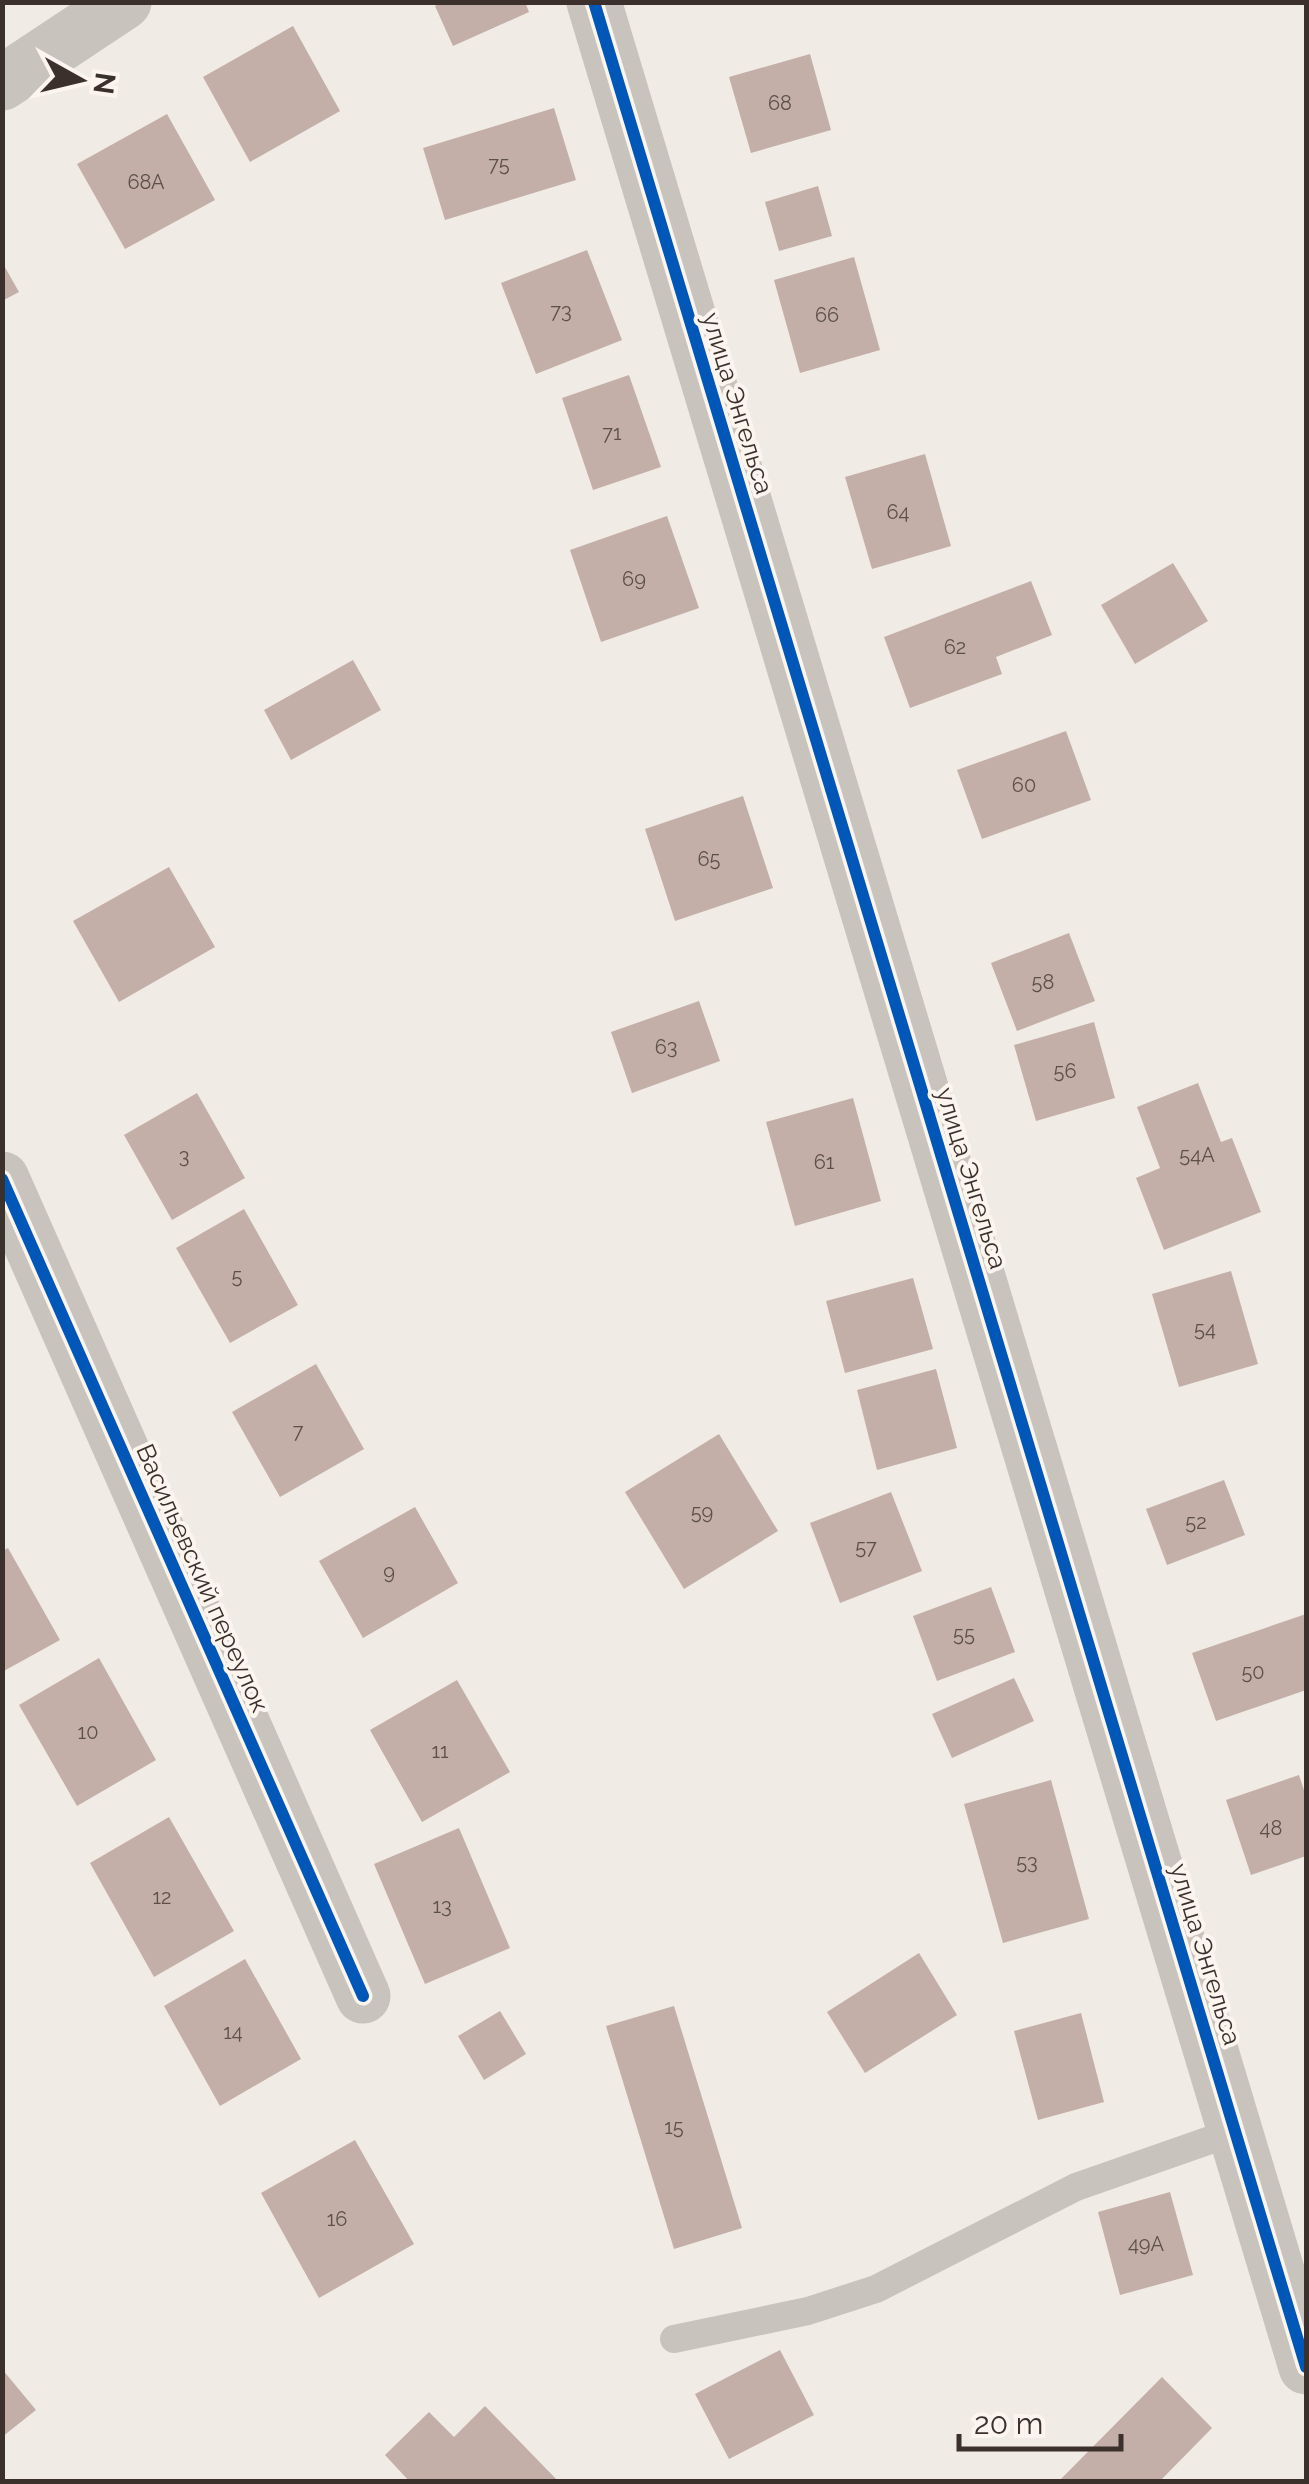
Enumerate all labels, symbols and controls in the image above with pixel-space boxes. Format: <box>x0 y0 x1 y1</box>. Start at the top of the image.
north arrow <box>30 30 130 130</box>
text: N <box>86 71 122 96</box>
house number: 68 <box>768 91 792 115</box>
house number: 75 <box>488 152 510 176</box>
house number: 68А <box>127 170 165 194</box>
house number: 73 <box>550 299 572 323</box>
house number: 66 <box>815 303 839 327</box>
street label: улица Энгельса <box>696 309 780 497</box>
house number: 71 <box>602 421 622 445</box>
house number: 64 <box>887 500 910 524</box>
house number: 69 <box>622 567 646 591</box>
house number: 62 <box>944 635 966 659</box>
house number: 60 <box>1012 773 1036 797</box>
house number: 65 <box>698 847 721 871</box>
house number: 58 <box>1032 970 1054 994</box>
house number: 63 <box>655 1035 677 1059</box>
house number: 56 <box>1054 1059 1076 1083</box>
street label: улица Энгельса <box>930 1084 1014 1272</box>
house number: 54А <box>1179 1143 1215 1167</box>
house number: 3 <box>179 1144 189 1168</box>
house number: 61 <box>814 1150 835 1174</box>
house number: 5 <box>232 1264 243 1288</box>
house number: 54 <box>1194 1317 1216 1341</box>
house number: 7 <box>293 1419 304 1443</box>
street label: Васильевский переулок <box>130 1439 276 1717</box>
house number: 59 <box>691 1500 713 1524</box>
house number: 52 <box>1185 1510 1207 1534</box>
house number: 57 <box>855 1535 877 1559</box>
house number: 9 <box>383 1560 395 1584</box>
house number: 55 <box>953 1622 975 1646</box>
house number: 50 <box>1241 1660 1265 1684</box>
house number: 10 <box>78 1720 98 1744</box>
house number: 11 <box>431 1739 449 1763</box>
house number: 48 <box>1260 1816 1282 1840</box>
house number: 53 <box>1016 1850 1038 1874</box>
street label: улица Энгельса <box>1164 1860 1248 2048</box>
house number: 12 <box>153 1885 171 1909</box>
house number: 13 <box>432 1894 452 1918</box>
house number: 14 <box>223 2020 243 2044</box>
house number: 15 <box>664 2115 684 2139</box>
house number: 16 <box>327 2207 347 2231</box>
house number: 49А <box>1128 2232 1165 2256</box>
scale bar <box>959 2389 1122 2451</box>
text: 20 m <box>974 2406 1043 2441</box>

